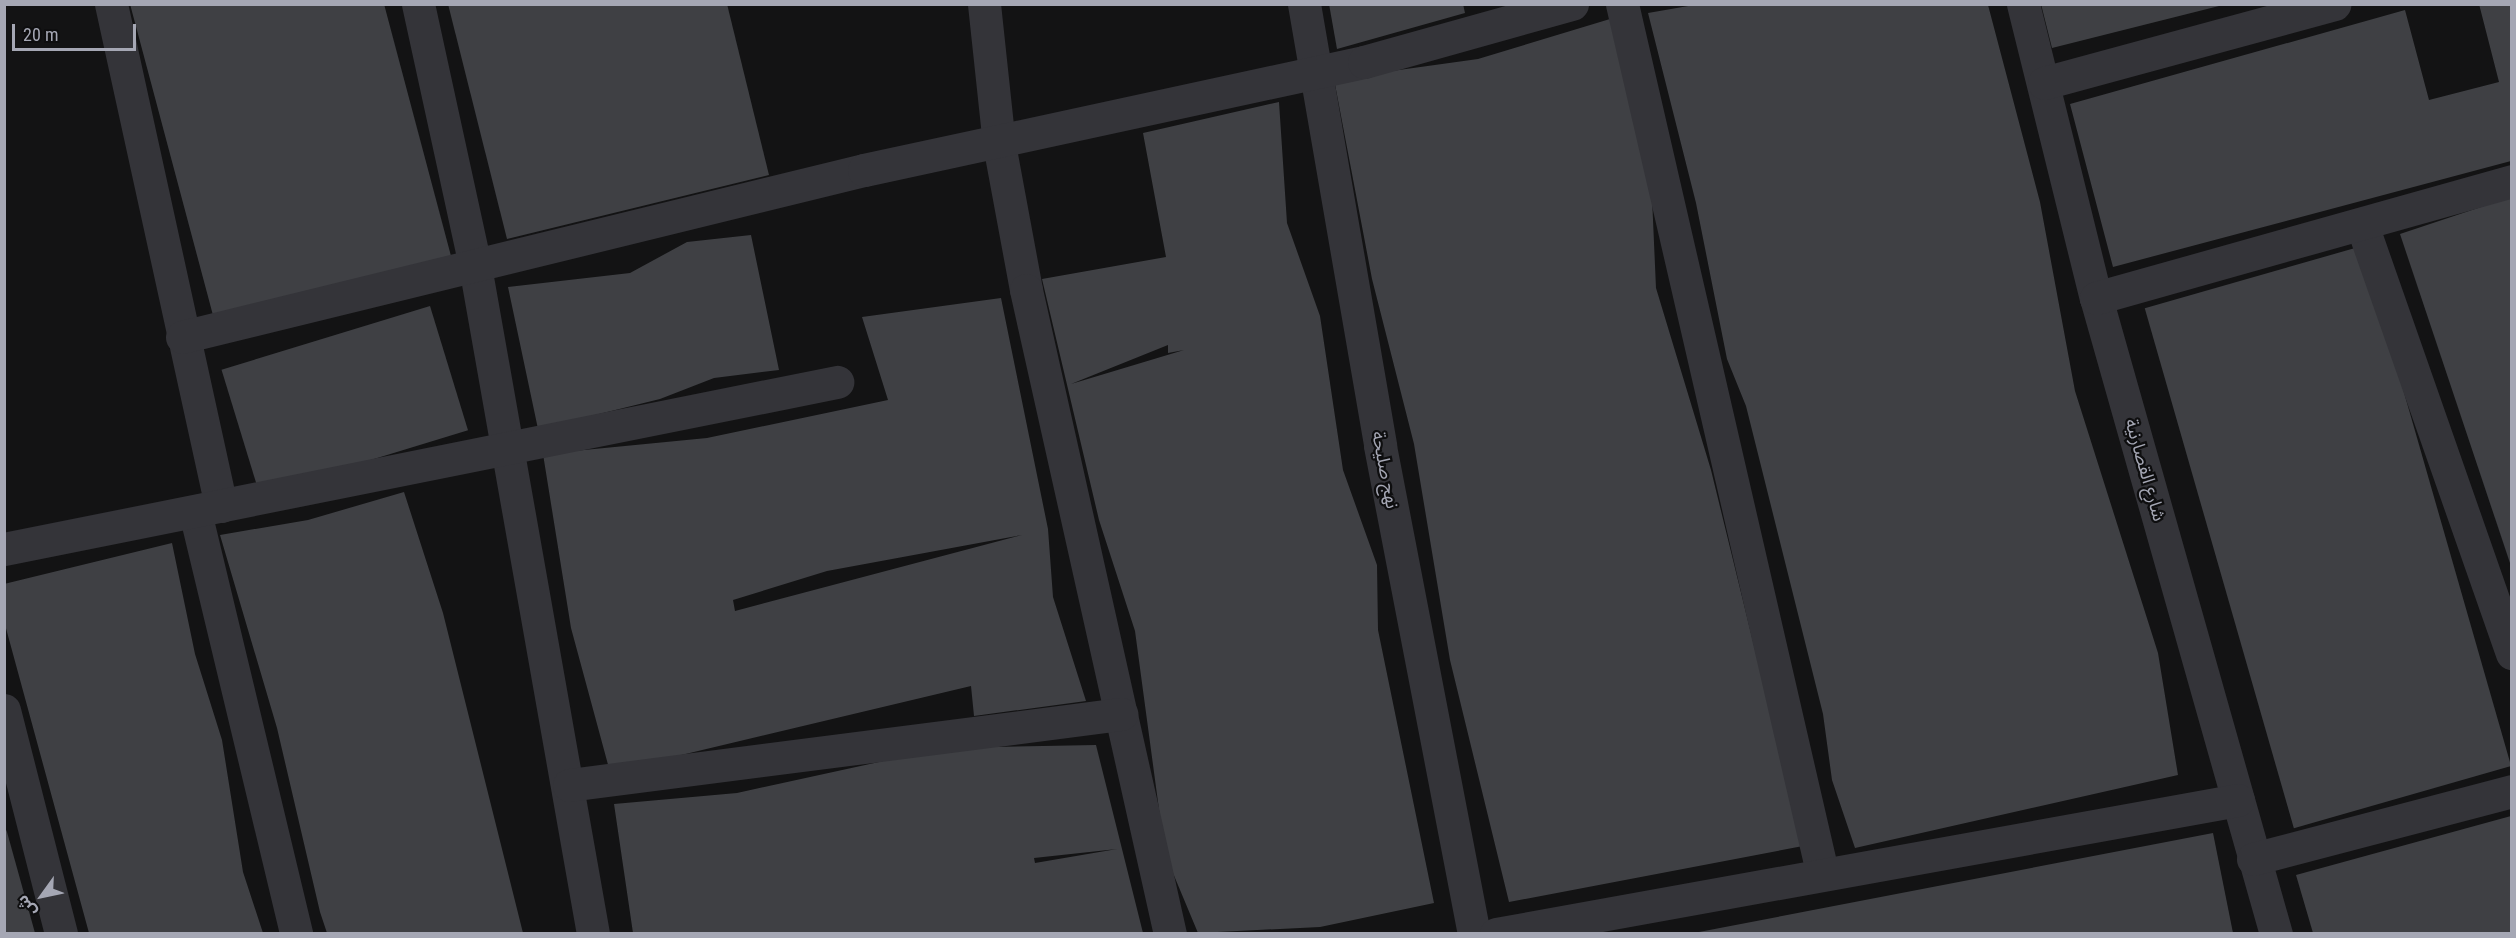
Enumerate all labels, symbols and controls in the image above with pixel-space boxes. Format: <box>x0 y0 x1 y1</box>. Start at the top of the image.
scale bar <box>15 12 140 50</box>
text: 20 m <box>23 24 58 45</box>
street label: شارع القصارنية <box>2120 416 2170 524</box>
street label: نهج صليحة <box>1367 429 1403 511</box>
north arrow <box>12 866 72 926</box>
text: ش <box>13 892 40 920</box>

